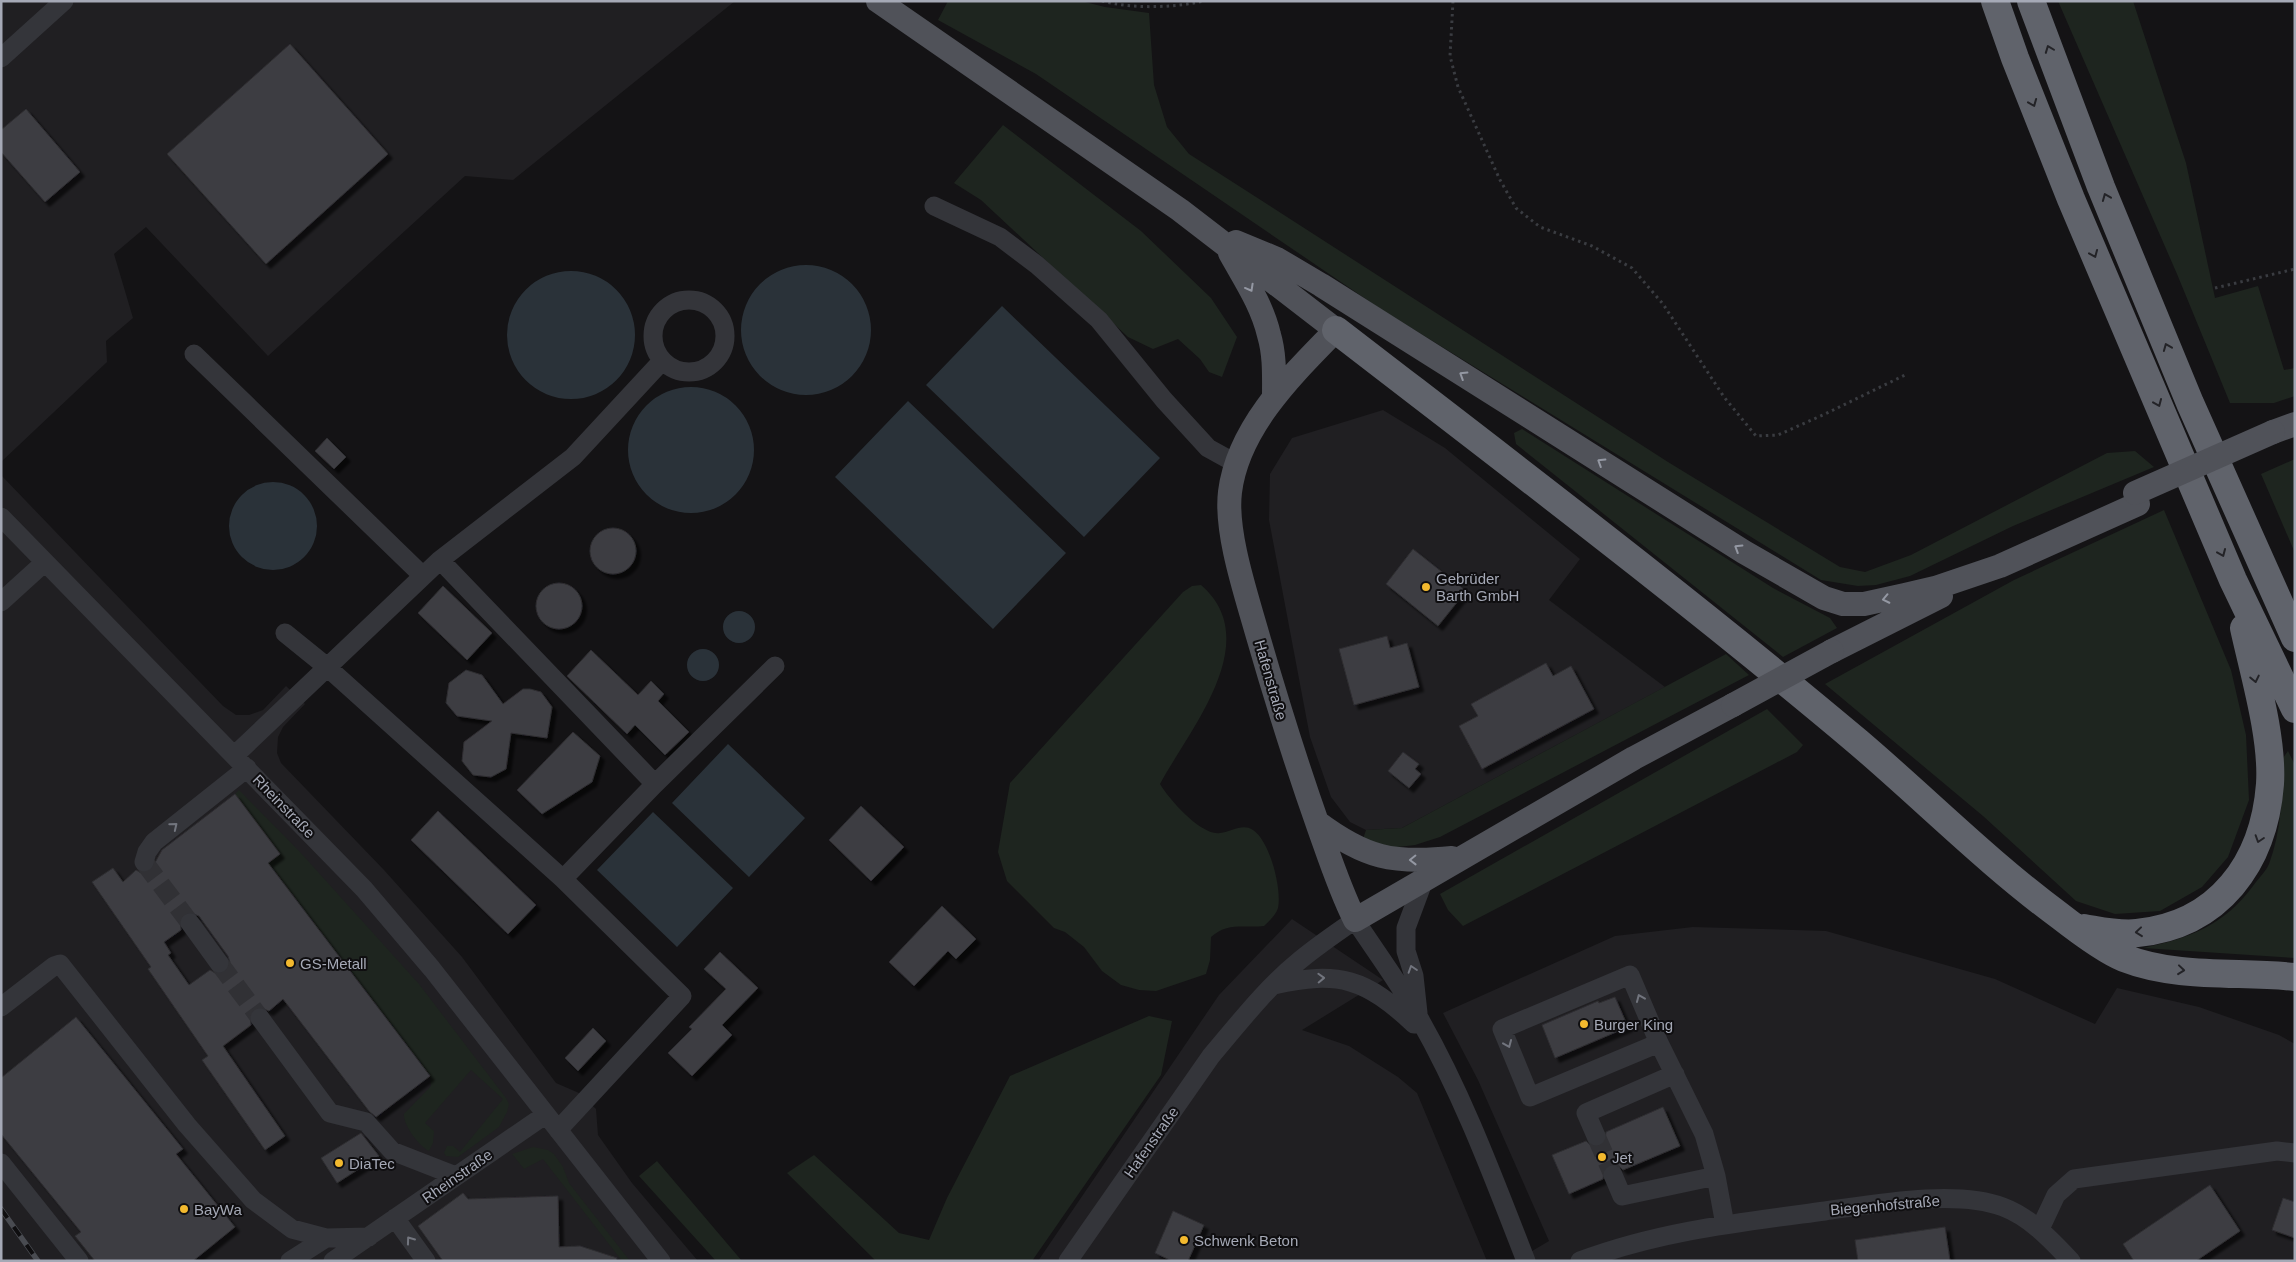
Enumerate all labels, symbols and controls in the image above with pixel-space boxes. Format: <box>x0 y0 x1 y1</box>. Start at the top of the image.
one-way arrow <box>2045 45 2055 54</box>
one-way arrow <box>2027 98 2037 107</box>
one-way arrow <box>2101 193 2112 202</box>
one-way arrow <box>2088 249 2099 258</box>
one-way arrow <box>1243 282 1253 291</box>
one-way arrow <box>2163 344 2173 352</box>
one-way arrow <box>1460 372 1469 382</box>
one-way arrow <box>2152 398 2163 407</box>
one-way arrow <box>1597 458 1606 468</box>
one-way arrow <box>1735 545 1744 555</box>
one-way arrow <box>2215 548 2226 557</box>
place label: Gebrüder Barth GmbH <box>1436 570 1519 604</box>
marker: Gebrüder Barth GmbH <box>1420 581 1432 593</box>
one-way arrow <box>1882 594 1891 604</box>
street label: Hafenstraße <box>1251 638 1291 722</box>
one-way arrow <box>2249 674 2260 683</box>
street label: Rheinstraße <box>250 771 318 841</box>
one-way arrow <box>169 822 178 831</box>
one-way arrow <box>2254 834 2264 842</box>
one-way arrow <box>1409 855 1417 866</box>
one-way arrow <box>2134 927 2142 938</box>
place label: GS-Metall <box>300 955 367 972</box>
marker: GS-Metall <box>284 957 296 969</box>
one-way arrow <box>2178 964 2186 975</box>
one-way arrow <box>1408 965 1418 974</box>
one-way arrow <box>1318 973 1325 983</box>
one-way arrow <box>1636 995 1646 1003</box>
place label: Burger King <box>1594 1016 1673 1033</box>
marker: Burger King <box>1578 1018 1590 1030</box>
one-way arrow <box>1502 1039 1512 1047</box>
street label: Hafenstraße <box>1120 1103 1182 1181</box>
street label: Rheinstraße <box>419 1146 495 1206</box>
place label: Jet <box>1612 1149 1633 1166</box>
marker: Jet <box>1596 1151 1608 1163</box>
place label: DiaTec <box>349 1155 395 1172</box>
marker: DiaTec <box>333 1157 345 1169</box>
street label: Biegenhofstraße <box>1829 1192 1941 1218</box>
place label: BayWa <box>194 1201 242 1218</box>
marker: BayWa <box>178 1203 190 1215</box>
place label: Schwenk Beton <box>1194 1232 1298 1249</box>
marker: Schwenk Beton <box>1178 1234 1190 1246</box>
one-way arrow <box>408 1237 416 1246</box>

